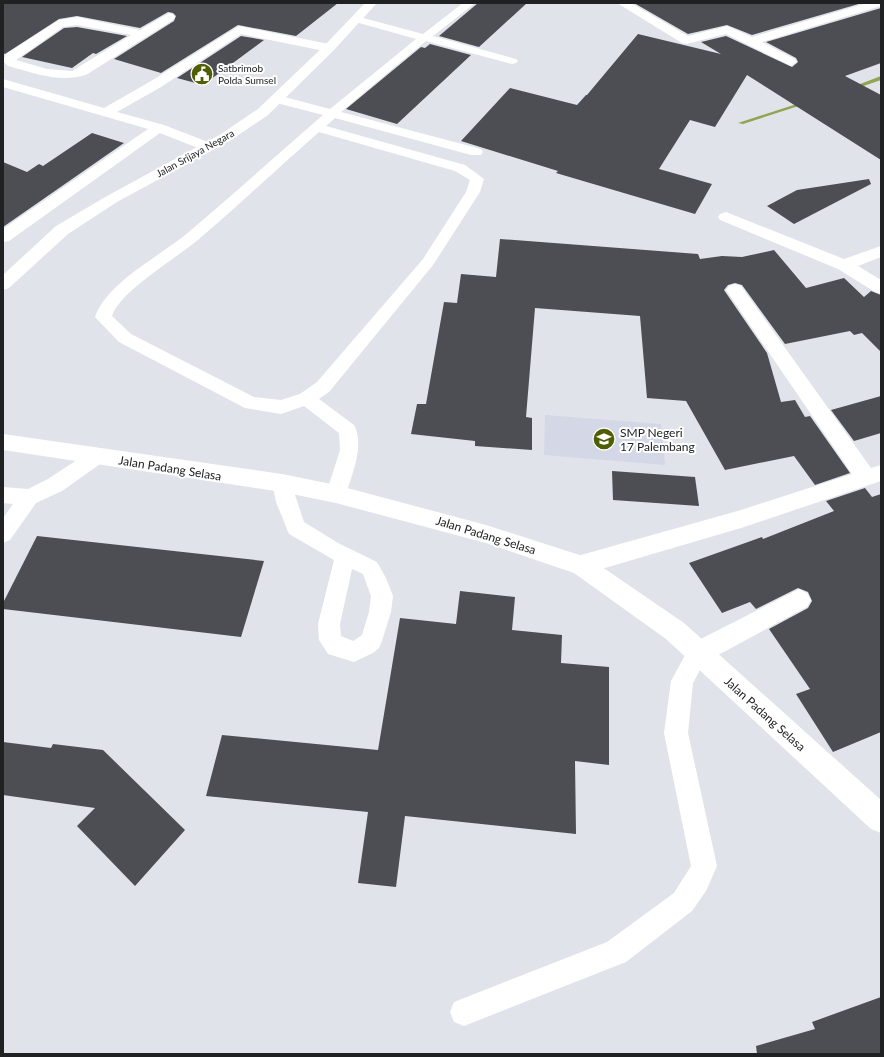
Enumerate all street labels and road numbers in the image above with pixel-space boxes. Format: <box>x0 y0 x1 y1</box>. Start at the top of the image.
street label: Jalan Srijaya Negara <box>154 127 236 179</box>
street label: Jalan Padang Selasa <box>118 452 222 484</box>
street label: Jalan Padang Selasa <box>434 513 538 557</box>
street label: Jalan Padang Selasa <box>721 674 809 754</box>

